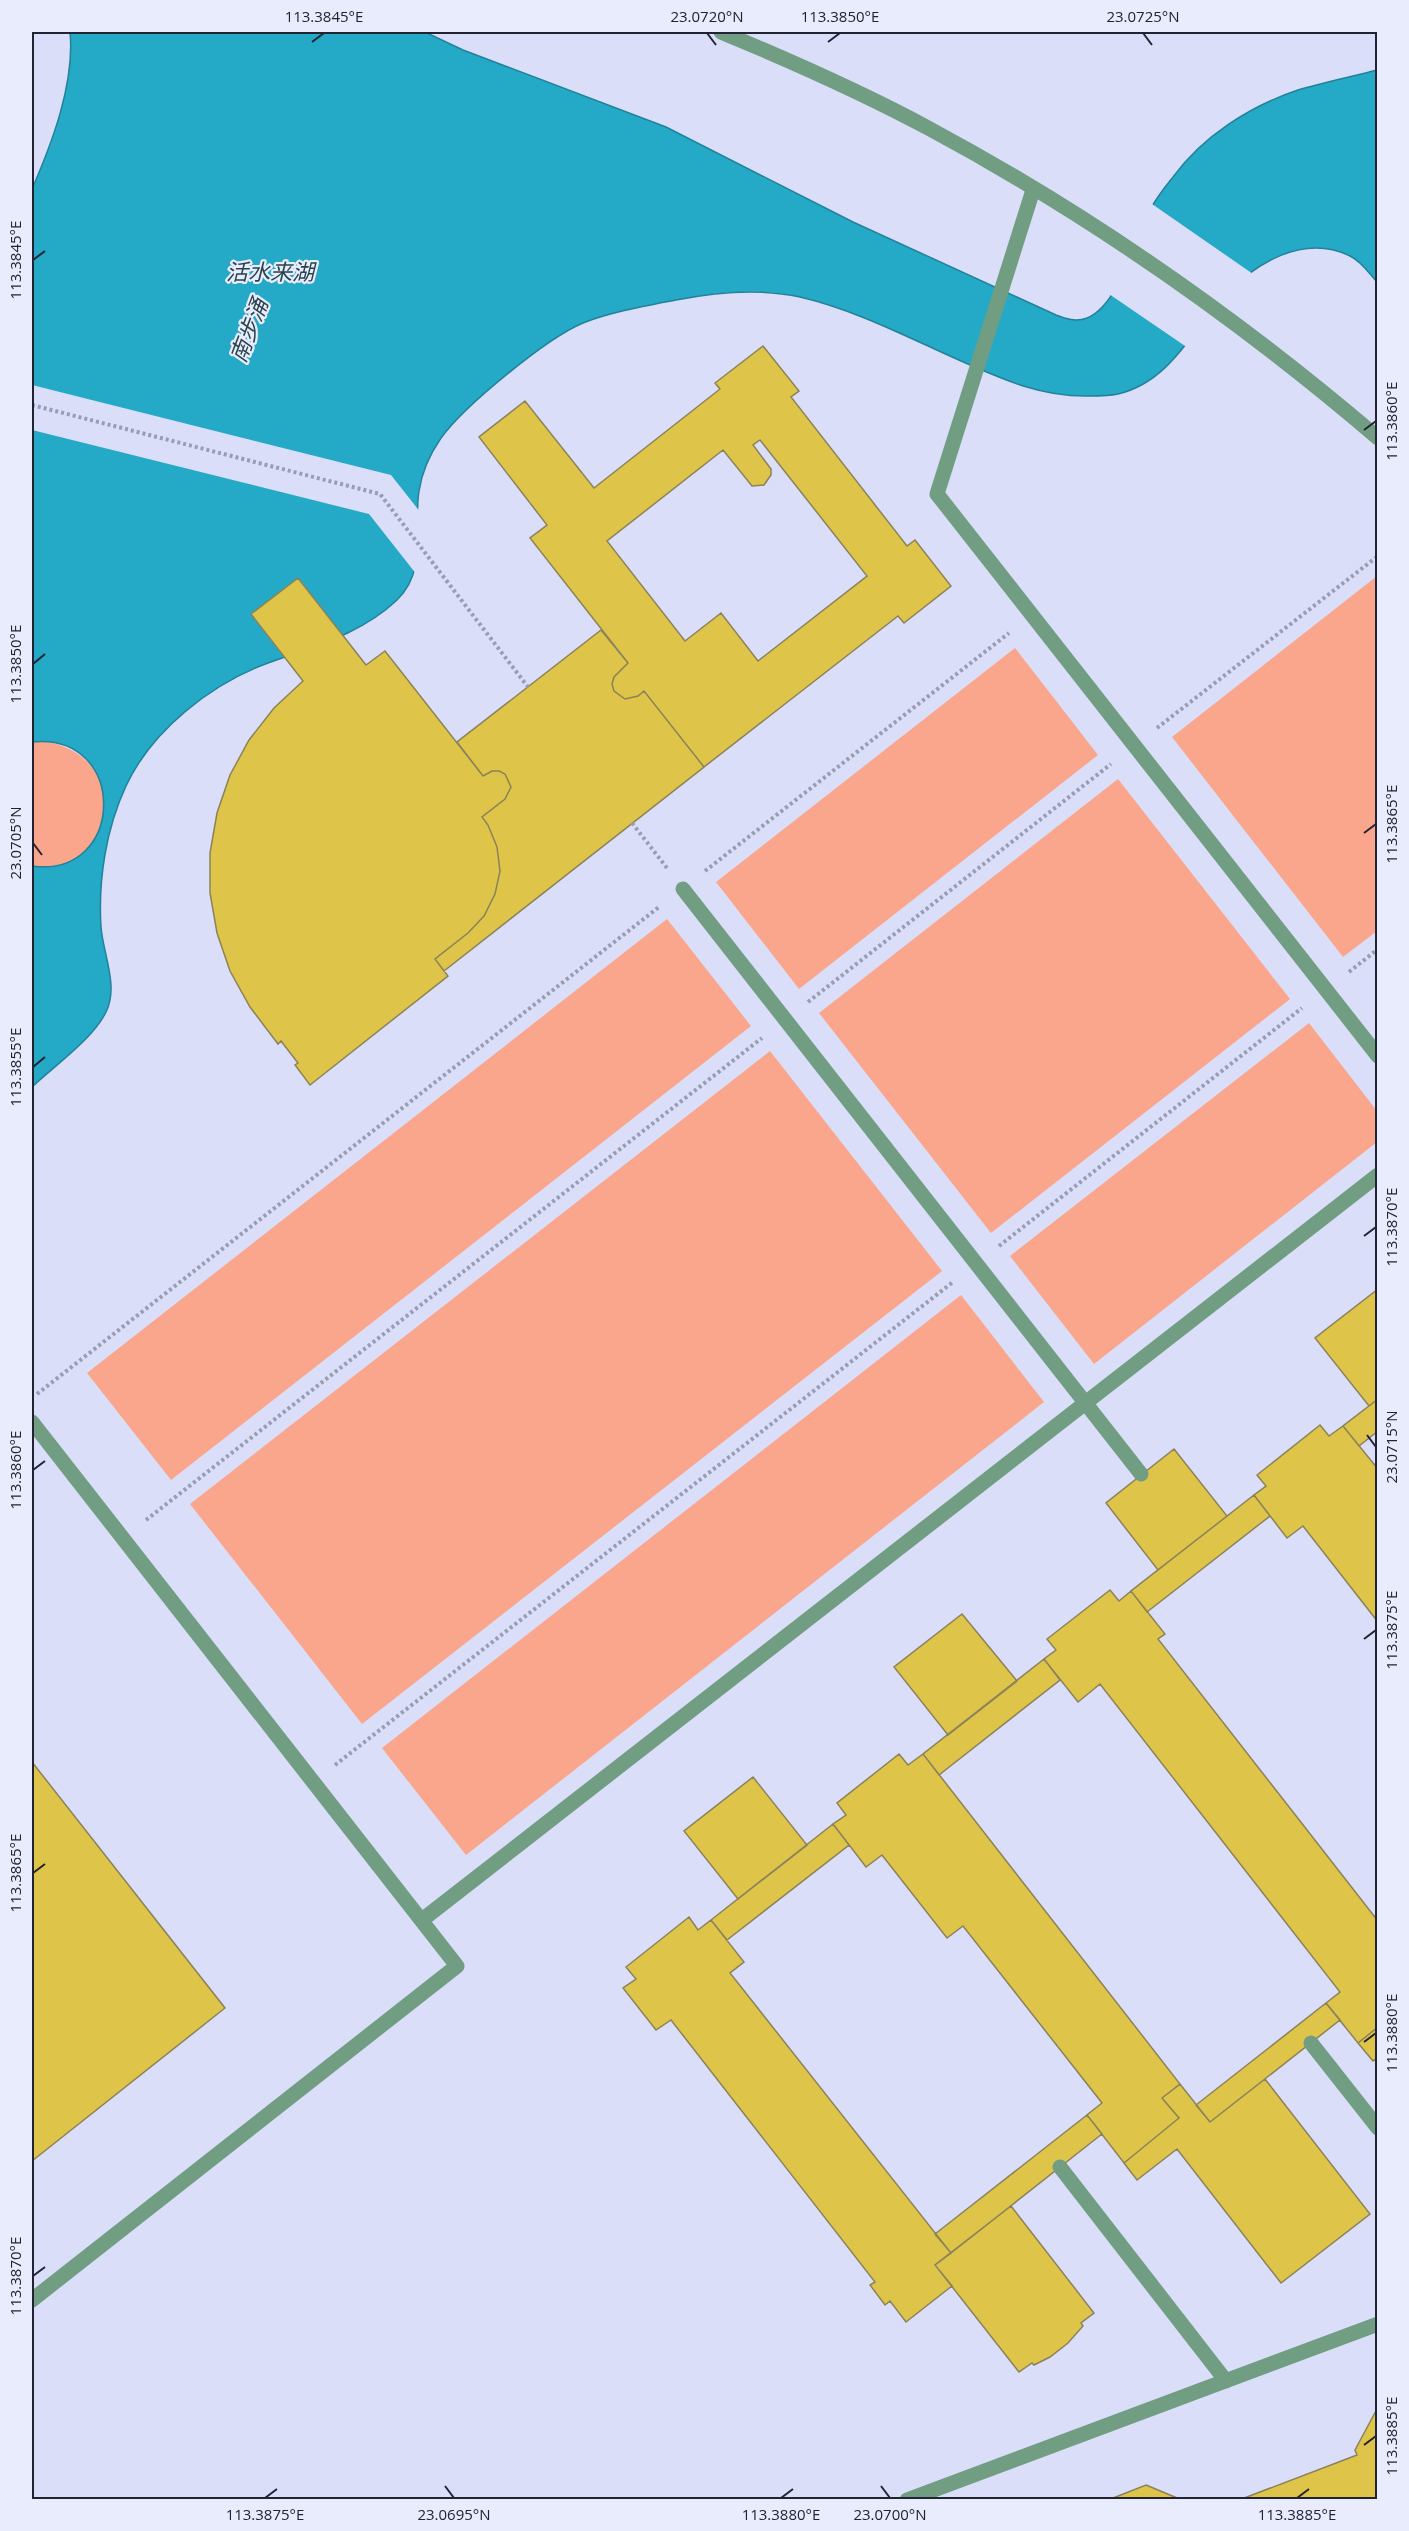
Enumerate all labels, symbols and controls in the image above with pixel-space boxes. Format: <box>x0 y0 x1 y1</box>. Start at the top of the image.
text: 113.3845°E <box>285 6 363 26</box>
text: 23.0720°N <box>670 6 744 26</box>
text: 113.3850°E <box>801 6 879 26</box>
text: 23.0725°N <box>1106 6 1180 26</box>
text: 113.3845°E <box>5 221 25 299</box>
water label: 活水来湖 <box>226 256 317 286</box>
water label: 南步涌 <box>222 291 275 366</box>
text: 113.3860°E <box>1381 382 1401 460</box>
text: 113.3850°E <box>5 625 25 703</box>
text: 113.3865°E <box>1381 785 1401 863</box>
text: 23.0705°N <box>5 806 25 880</box>
text: 113.3855°E <box>5 1028 25 1106</box>
text: 113.3870°E <box>1381 1188 1401 1266</box>
text: 23.0715°N <box>1381 1410 1401 1484</box>
text: 113.3860°E <box>5 1431 25 1509</box>
text: 113.3875°E <box>1381 1591 1401 1669</box>
text: 113.3865°E <box>5 1834 25 1912</box>
text: 113.3880°E <box>1381 1994 1401 2072</box>
text: 113.3870°E <box>5 2237 25 2315</box>
text: 113.3885°E <box>1381 2397 1401 2475</box>
text: 113.3875°E <box>226 2504 304 2524</box>
text: 23.0695°N <box>417 2504 491 2524</box>
text: 113.3880°E <box>742 2504 820 2524</box>
text: 23.0700°N <box>853 2504 927 2524</box>
text: 113.3885°E <box>1258 2504 1336 2524</box>

